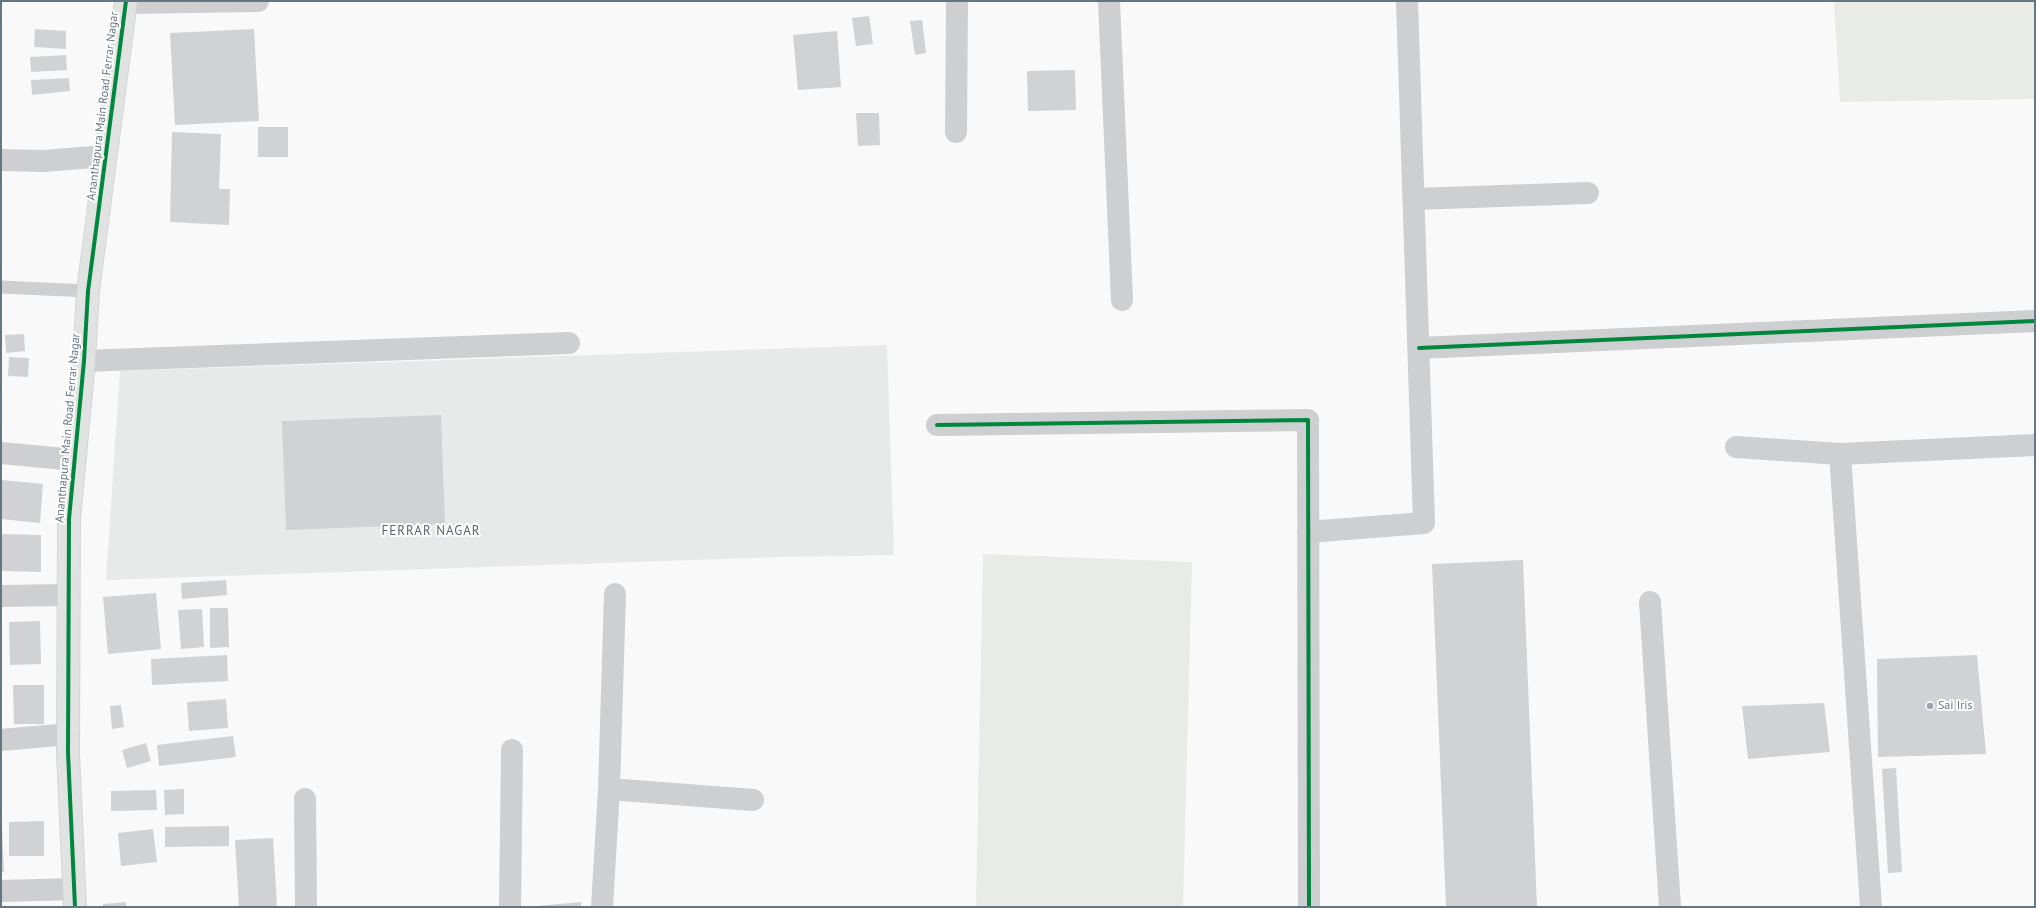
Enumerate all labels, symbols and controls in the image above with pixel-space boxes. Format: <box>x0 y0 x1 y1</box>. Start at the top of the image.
street label: Ananthapura Main Road Ferrar Nagar <box>84 11 122 201</box>
street label: Ananthapura Main Road Ferrar Nagar <box>53 333 83 523</box>
district label: FERRAR NAGAR <box>382 523 480 539</box>
place label: Sai Iris <box>1938 699 1973 713</box>
marker: Sai Iris <box>1925 701 1935 711</box>

